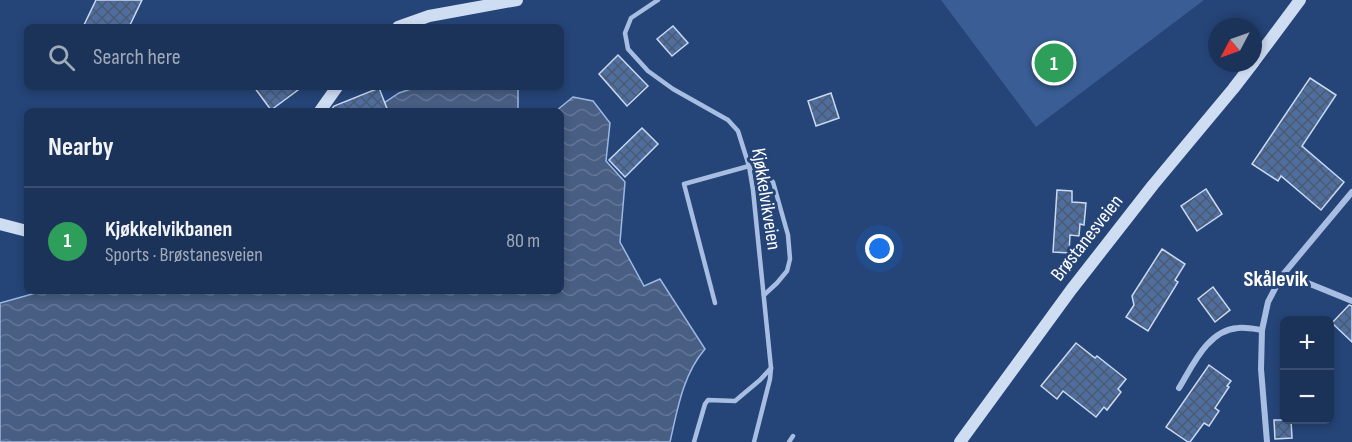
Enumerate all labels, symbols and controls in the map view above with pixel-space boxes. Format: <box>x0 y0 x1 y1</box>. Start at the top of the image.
north arrow <box>1208 18 1262 72</box>
search box <box>24 24 564 90</box>
pin: 1 <box>1034 40 1074 86</box>
icon: search <box>45 41 78 74</box>
text: Search here <box>93 44 180 71</box>
text: Nearby <box>48 132 114 163</box>
street label: Kjøkkelvikveien <box>746 146 786 252</box>
street label: Brøstanesveien <box>1046 190 1128 286</box>
text: Kjøkkelvikbanen <box>105 216 232 243</box>
text: 1 <box>64 229 71 253</box>
text: 80 m <box>506 229 540 253</box>
your location <box>865 234 894 263</box>
text: Sports · Brøstanesveien <box>105 243 263 267</box>
district label: Skålevik <box>1244 266 1309 293</box>
map controls <box>1280 316 1334 424</box>
button: + <box>1280 316 1334 370</box>
button: − <box>1280 370 1334 424</box>

